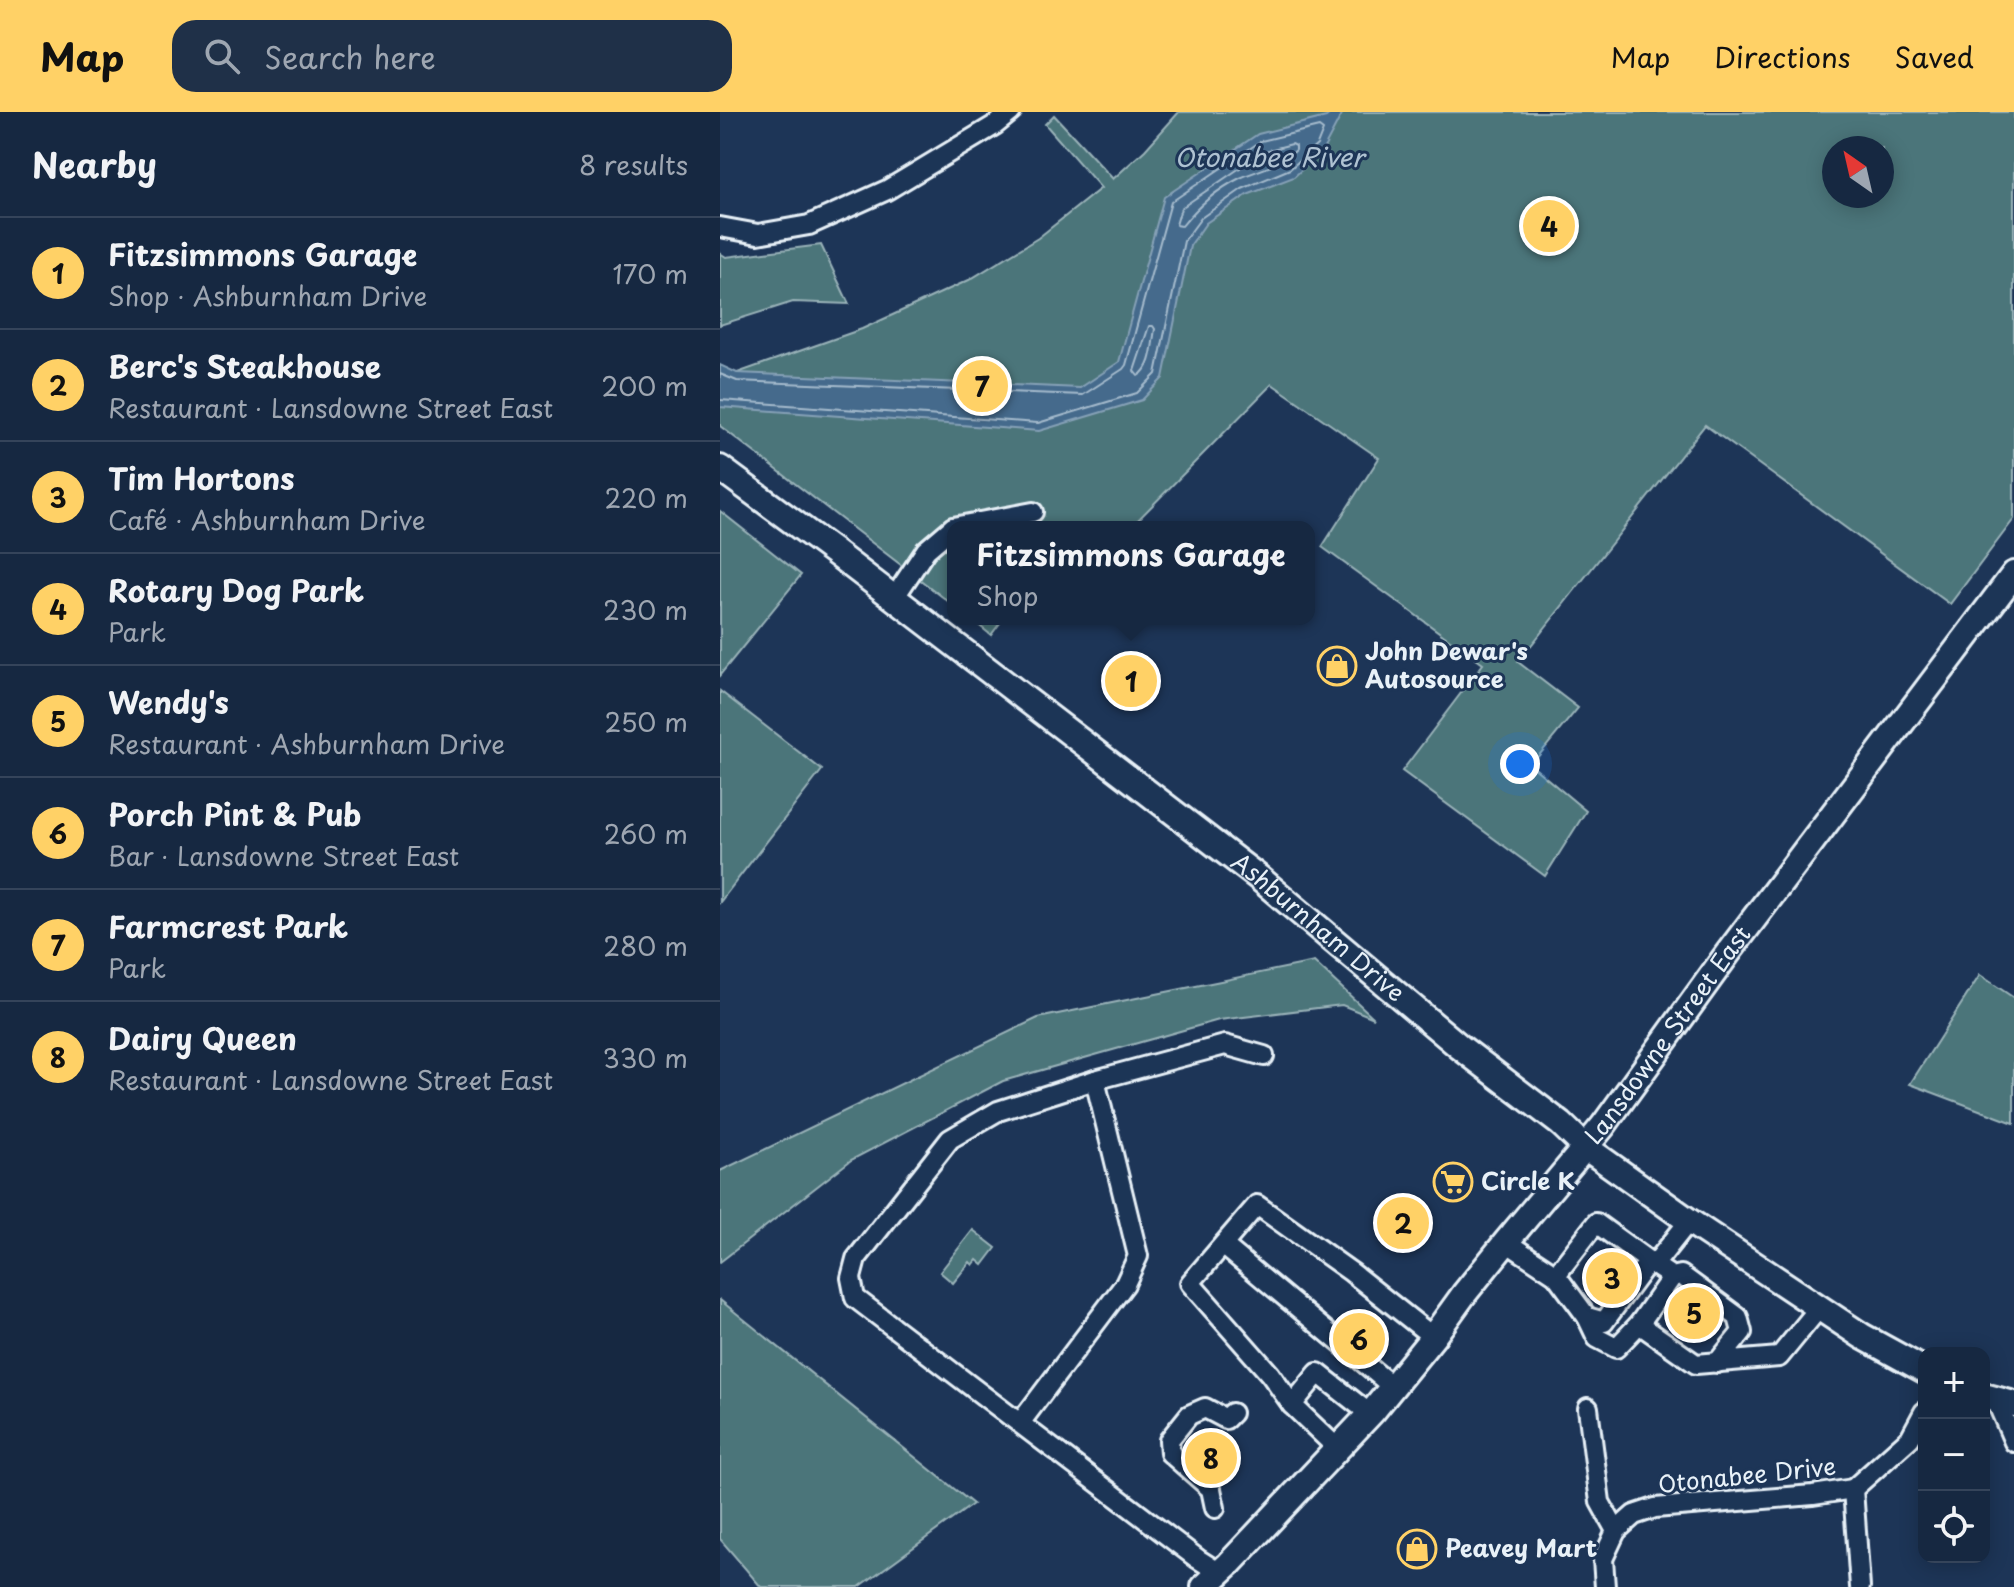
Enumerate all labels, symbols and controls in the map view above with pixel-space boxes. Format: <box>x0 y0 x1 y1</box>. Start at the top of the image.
search box <box>172 20 732 92</box>
text: Map <box>40 28 124 85</box>
icon: search <box>200 34 244 78</box>
text: Search here <box>264 34 436 79</box>
text: Map <box>1611 35 1670 78</box>
text: Directions <box>1714 35 1851 78</box>
text: Saved <box>1895 35 1974 78</box>
north arrow <box>1822 136 1894 208</box>
water label: Otonabee River <box>1174 137 1367 176</box>
text: Nearby <box>32 138 157 190</box>
text: 8 results <box>579 145 688 184</box>
pin: 4 <box>1523 196 1575 256</box>
text: Fitzsimmons Garage <box>108 231 417 276</box>
text: 1 <box>52 254 64 293</box>
text: 170 m <box>613 254 688 293</box>
text: Shop · Ashburnham Drive <box>108 276 427 315</box>
text: Berc's Steakhouse <box>108 343 381 388</box>
pin: 7 <box>956 356 1008 416</box>
text: 2 <box>49 366 67 405</box>
text: 200 m <box>601 366 688 405</box>
text: Restaurant · Lansdowne Street East <box>108 388 553 427</box>
text: Tim Hortons <box>108 455 295 500</box>
text: 3 <box>49 478 67 517</box>
text: 220 m <box>604 478 688 517</box>
text: Café · Ashburnham Drive <box>108 500 425 539</box>
popup <box>947 521 1315 625</box>
text: Fitzsimmons Garage <box>976 531 1286 576</box>
text: Rotary Dog Park <box>108 567 364 612</box>
text: Shop <box>976 576 1038 615</box>
text: 4 <box>49 590 67 629</box>
text: 230 m <box>603 590 688 629</box>
text: Park <box>108 612 166 651</box>
place label: John Dewar's Autosource <box>1365 632 1528 696</box>
shop icon: John Dewar's Autosource <box>1316 645 1358 687</box>
pin: 1 <box>1105 651 1157 711</box>
text: Wendy's <box>108 679 229 724</box>
text: 5 <box>50 702 66 741</box>
text: 250 m <box>604 702 688 741</box>
text: Restaurant · Ashburnham Drive <box>108 724 505 763</box>
your location <box>1500 744 1540 784</box>
text: Porch Pint & Pub <box>108 791 362 836</box>
text: 6 <box>49 814 67 853</box>
text: 260 m <box>604 814 688 853</box>
text: Bar · Lansdowne Street East <box>108 836 459 875</box>
street label: Ashburnham Drive <box>1224 843 1414 1009</box>
text: Farmcrest Park <box>108 903 348 948</box>
street label: Lansdowne Street East <box>1575 917 1759 1151</box>
text: 7 <box>51 926 65 965</box>
text: 280 m <box>603 926 688 965</box>
text: Park <box>108 948 166 987</box>
text: Dairy Queen <box>108 1015 297 1060</box>
text: 8 <box>50 1038 66 1077</box>
text: 330 m <box>603 1038 688 1077</box>
text: Restaurant · Lansdowne Street East <box>108 1060 553 1099</box>
supermarket icon: Circle K <box>1432 1161 1474 1203</box>
place label: Circle K <box>1481 1162 1576 1198</box>
pin: 2 <box>1377 1193 1429 1253</box>
pin: 3 <box>1586 1248 1638 1308</box>
pin: 5 <box>1668 1283 1720 1343</box>
pin: 6 <box>1333 1309 1385 1369</box>
map controls <box>1918 1347 1990 1563</box>
button: + <box>1918 1347 1990 1419</box>
button: − <box>1918 1419 1990 1491</box>
pin: 8 <box>1185 1428 1237 1488</box>
street label: Otonabee Drive <box>1656 1447 1837 1501</box>
button: locate <box>1918 1491 1990 1563</box>
shop icon: Peavey Mart <box>1396 1528 1438 1570</box>
place label: Peavey Mart <box>1445 1529 1597 1565</box>

